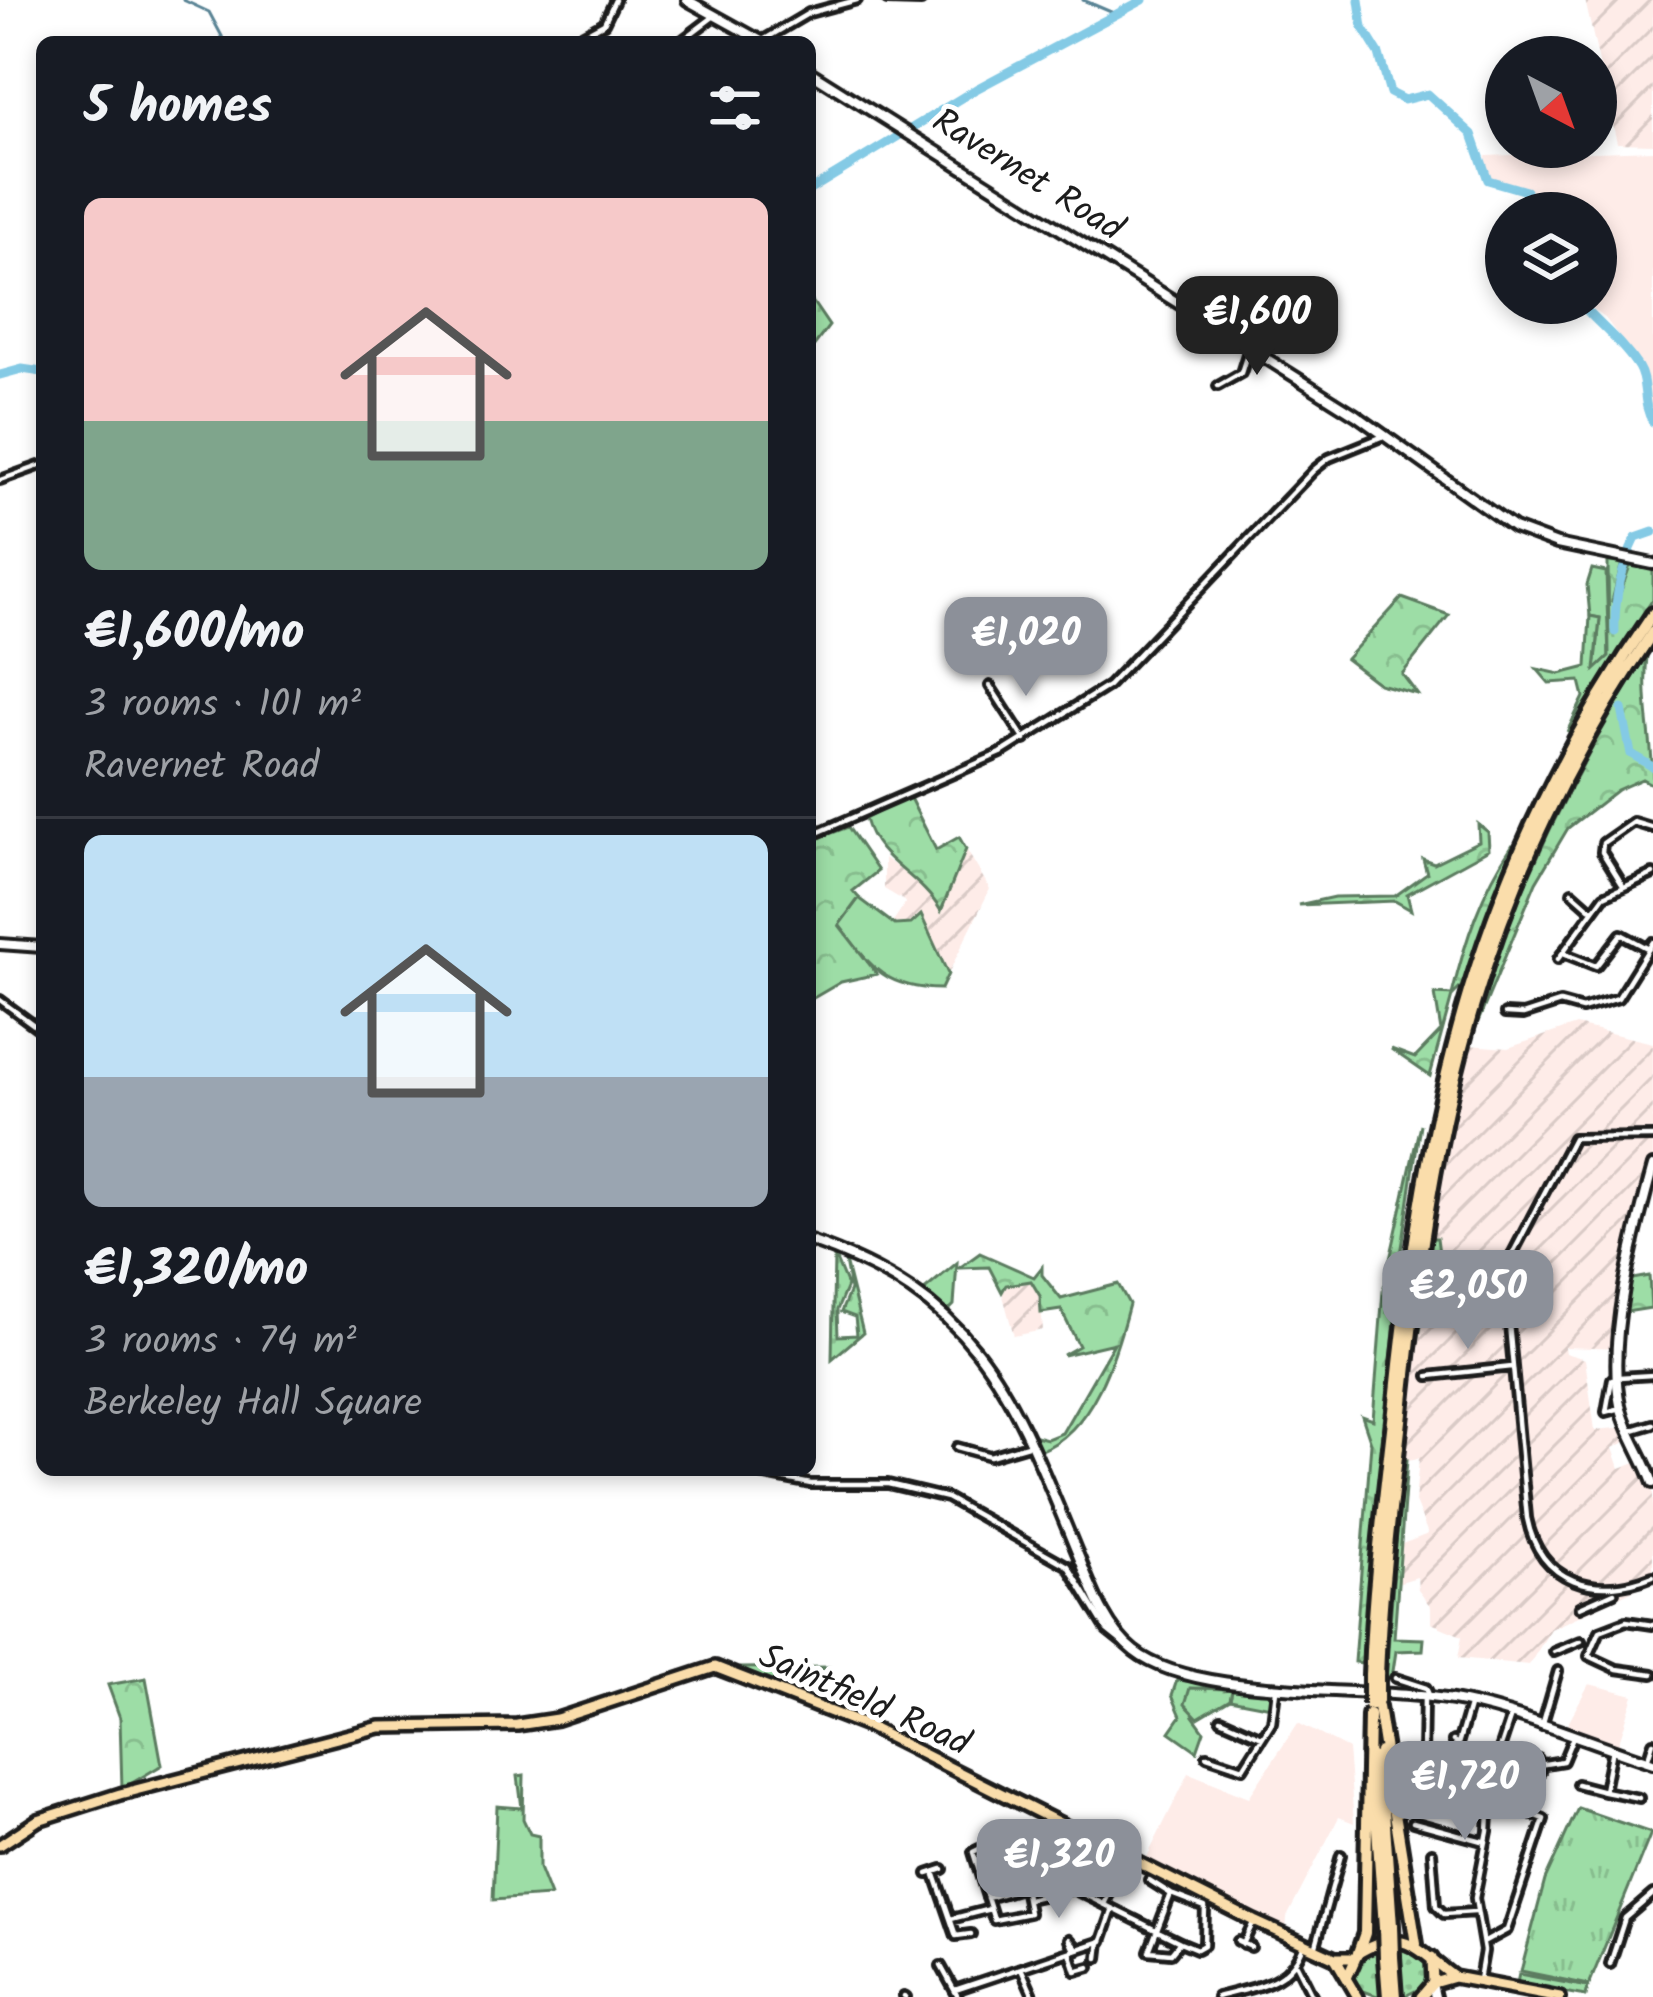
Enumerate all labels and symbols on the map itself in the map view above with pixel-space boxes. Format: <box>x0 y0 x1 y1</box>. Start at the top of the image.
north arrow <box>1485 36 1617 168</box>
street label: Ravernet Road <box>920 94 1135 258</box>
pin: €1,600 <box>1159 276 1355 378</box>
pin: €1,020 <box>928 597 1124 699</box>
pin: €2,050 <box>1370 1250 1566 1352</box>
street label: Saintfield Road <box>749 1629 980 1773</box>
pin: €1,720 <box>1367 1741 1563 1843</box>
pin: €1,320 <box>961 1819 1157 1921</box>

